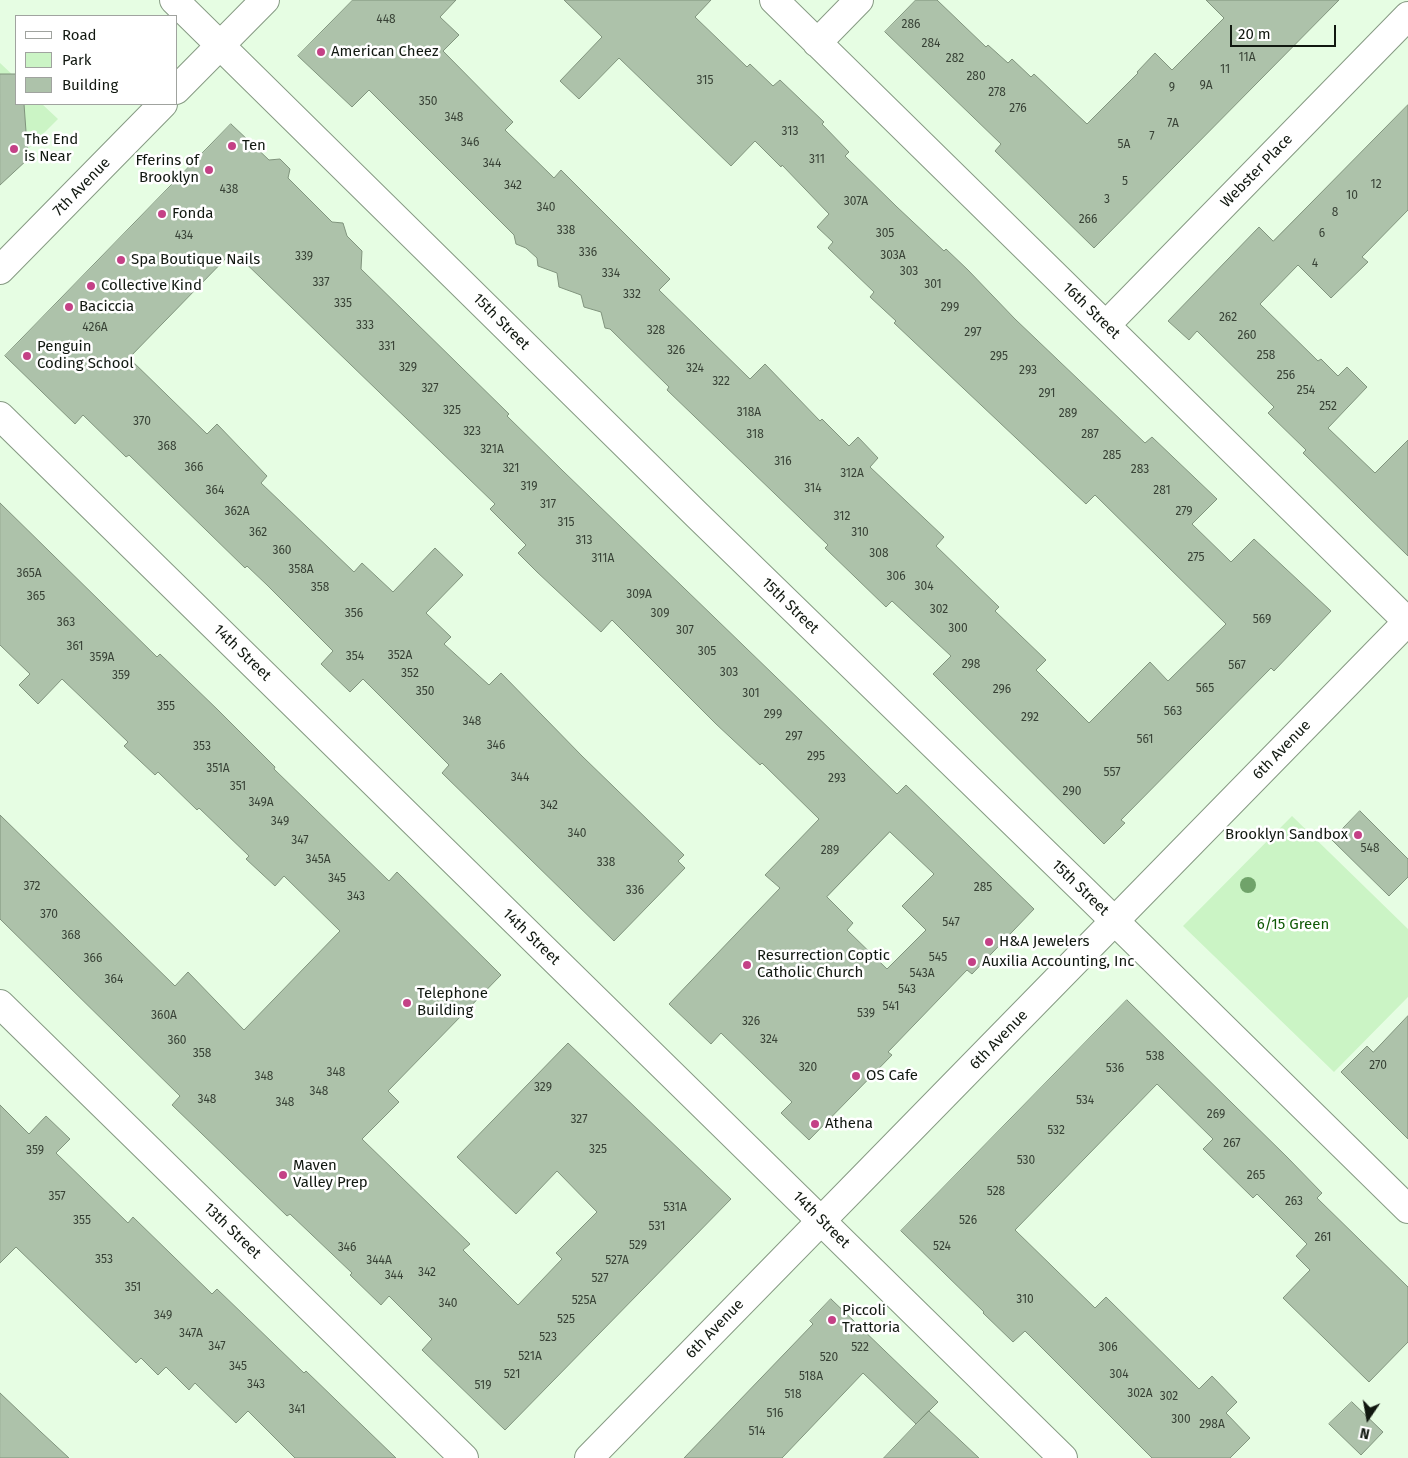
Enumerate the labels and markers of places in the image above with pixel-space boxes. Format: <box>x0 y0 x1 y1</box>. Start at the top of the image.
place label: American Cheez <box>331 43 438 61</box>
marker: American Cheez <box>315 46 327 58</box>
place label: The End is Near <box>24 131 78 166</box>
place label: Ten <box>242 137 266 155</box>
marker: Ten <box>226 140 238 152</box>
marker: The End is Near <box>8 143 20 155</box>
place label: Fferins of Brooklyn <box>136 152 199 187</box>
marker: Fferins of Brooklyn <box>203 164 215 176</box>
place label: Fonda <box>172 205 214 223</box>
marker: Fonda <box>156 208 168 220</box>
place label: Spa Boutique Nails <box>131 251 260 269</box>
marker: Spa Boutique Nails <box>115 254 127 266</box>
place label: Collective Kind <box>101 277 202 295</box>
marker: Collective Kind <box>85 280 97 292</box>
place label: Baciccia <box>79 298 134 316</box>
marker: Baciccia <box>63 301 75 313</box>
place label: Penguin Coding School <box>37 338 134 373</box>
marker: Penguin Coding School <box>21 350 33 362</box>
place label: Brooklyn Sandbox <box>1225 826 1348 844</box>
marker: Brooklyn Sandbox <box>1352 829 1364 841</box>
place label: H&A Jewelers <box>999 933 1089 951</box>
marker: H&A Jewelers <box>983 936 995 948</box>
place label: Resurrection Coptic Catholic Church <box>757 947 890 982</box>
place label: Auxilia Accounting, Inc <box>982 953 1134 971</box>
marker: Auxilia Accounting, Inc <box>966 956 978 968</box>
marker: Resurrection Coptic Catholic Church <box>741 959 753 971</box>
place label: Telephone Building <box>417 985 488 1020</box>
marker: Telephone Building <box>401 997 413 1009</box>
place label: OS Cafe <box>866 1067 918 1085</box>
marker: OS Cafe <box>850 1070 862 1082</box>
place label: Athena <box>825 1115 873 1133</box>
marker: Athena <box>809 1118 821 1130</box>
place label: Maven Valley Prep <box>293 1157 368 1192</box>
marker: Maven Valley Prep <box>277 1169 289 1181</box>
place label: Piccoli Trattoria <box>842 1302 900 1337</box>
marker: Piccoli Trattoria <box>826 1314 838 1326</box>

